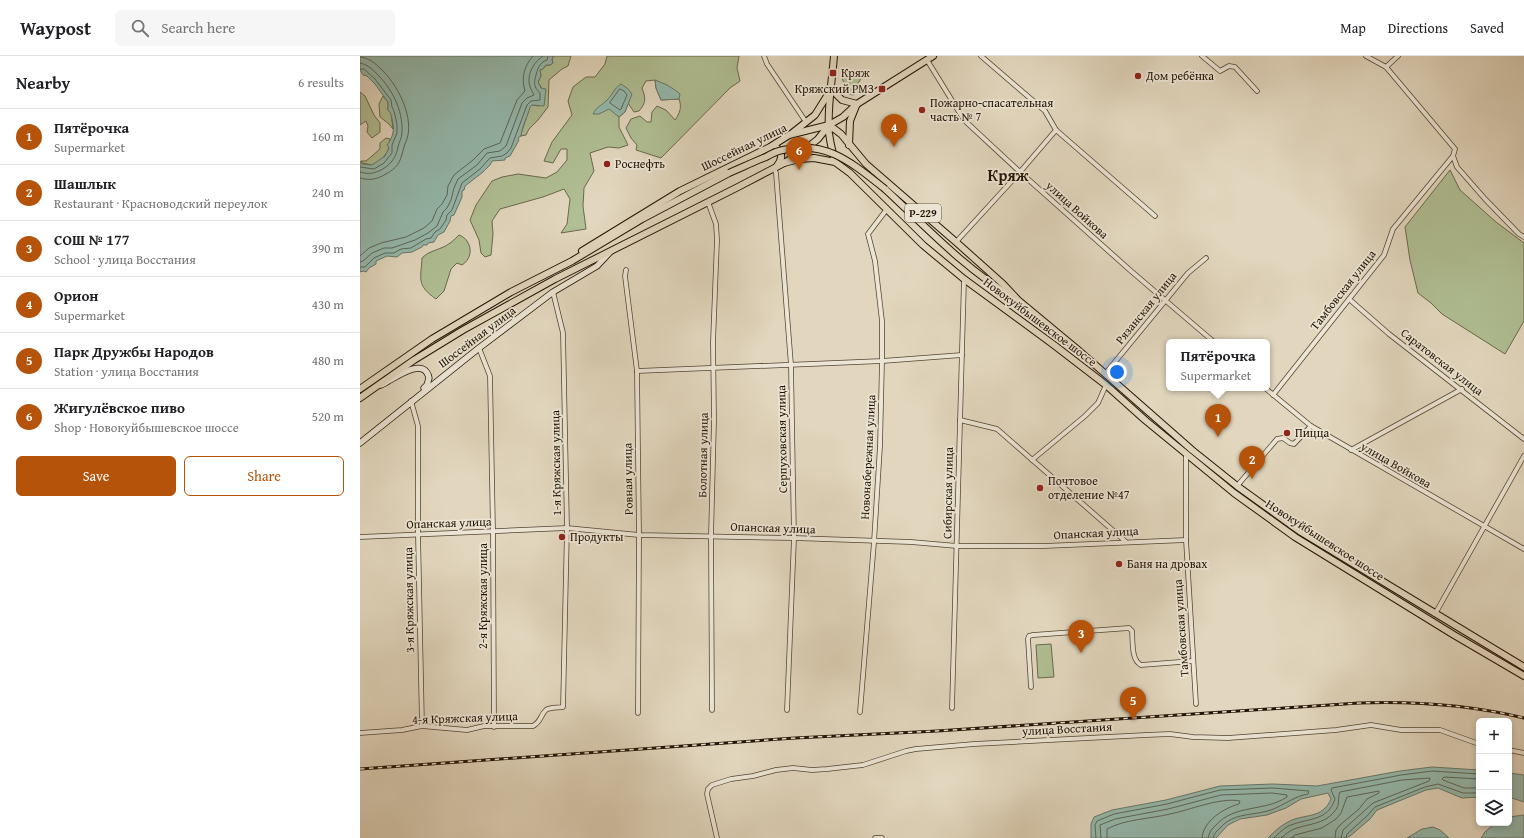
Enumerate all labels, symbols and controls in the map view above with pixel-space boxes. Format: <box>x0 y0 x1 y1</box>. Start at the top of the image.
search box <box>115 10 395 46</box>
text: Waypost <box>20 14 91 42</box>
icon: search <box>129 17 151 39</box>
text: Search here <box>161 17 235 38</box>
text: Map <box>1340 18 1366 38</box>
text: Directions <box>1388 18 1448 38</box>
text: Saved <box>1470 18 1504 38</box>
place label: Кряж <box>841 64 870 81</box>
place label: Дом ребёнка <box>1145 67 1214 84</box>
marker: Кряж <box>828 68 838 78</box>
text: Nearby <box>16 70 70 95</box>
marker: Дом ребёнка <box>1133 71 1143 81</box>
text: 6 results <box>298 73 344 92</box>
place label: Кряжский РМЗ <box>795 80 874 97</box>
marker: Кряжский РМЗ <box>877 84 887 94</box>
place label: Пожарно-спасательная часть № 7 <box>930 94 1053 125</box>
marker: Пожарно-спасательная часть № 7 <box>917 105 927 115</box>
pin: 4 <box>881 114 907 147</box>
text: Пятёрочка <box>54 117 129 138</box>
street label: Шоссейная улица <box>698 118 790 175</box>
text: 1 <box>26 127 32 146</box>
text: 160 m <box>312 127 344 146</box>
pin: 6 <box>786 137 812 170</box>
text: Supermarket <box>54 138 125 157</box>
place label: Роснефть <box>615 155 665 172</box>
marker: Роснефть <box>602 159 612 169</box>
district label: Кряж <box>987 163 1029 187</box>
text: Шашлык <box>54 173 116 194</box>
street label: улица Войкова <box>1042 176 1113 243</box>
text: 2 <box>26 183 32 202</box>
text: 240 m <box>312 183 344 202</box>
text: Restaurant · Красноводский переулок <box>54 194 267 213</box>
road number: Р-229 <box>905 204 941 222</box>
text: СОШ № 177 <box>54 229 130 250</box>
text: 3 <box>26 239 32 258</box>
text: 390 m <box>312 239 344 258</box>
street label: Тамбовская улица <box>1306 246 1380 333</box>
text: School · улица Восстания <box>54 250 196 269</box>
street label: Рязанская улица <box>1111 268 1180 348</box>
street label: Новокуйбышевское шоссе <box>980 273 1101 370</box>
text: Орион <box>54 285 99 306</box>
text: 4 <box>26 295 32 314</box>
text: 430 m <box>312 295 344 314</box>
street label: Шоссейная улица <box>434 302 519 371</box>
text: Supermarket <box>54 306 125 325</box>
street label: Саратовская улица <box>1397 324 1487 399</box>
popup <box>1166 339 1270 391</box>
text: Парк Дружбы Народов <box>54 341 214 362</box>
text: Пятёрочка <box>1180 345 1256 366</box>
text: 5 <box>26 351 32 370</box>
text: 480 m <box>312 351 344 370</box>
text: Station · улица Восстания <box>54 362 199 381</box>
your location <box>1107 362 1127 382</box>
text: Supermarket <box>1180 366 1251 385</box>
street label: Серпуховская улица <box>772 385 791 493</box>
street label: Новонабережная улица <box>856 394 879 520</box>
text: Жигулёвское пиво <box>54 397 185 418</box>
pin: 1 <box>1205 404 1231 437</box>
text: 6 <box>26 407 32 426</box>
text: 520 m <box>312 407 344 426</box>
street label: 1-я Кряжская улица <box>546 410 565 516</box>
street label: Болотная улица <box>693 412 712 498</box>
text: Shop · Новокуйбышевское шоссе <box>54 418 239 437</box>
place label: Пицца <box>1295 424 1330 441</box>
marker: Пицца <box>1282 428 1292 438</box>
street label: улица Войкова <box>1357 437 1435 492</box>
street label: Ровная улица <box>618 442 637 515</box>
pin: 2 <box>1239 446 1265 479</box>
street label: Сибирская улица <box>938 447 957 539</box>
button: Save <box>16 456 176 496</box>
button: Share <box>184 456 344 496</box>
place label: Почтовое отделение №47 <box>1048 472 1130 503</box>
marker: Почтовое отделение №47 <box>1035 483 1045 493</box>
street label: Новокуйбышевское шоссе <box>1263 495 1388 585</box>
street label: Опанская улица <box>406 513 492 532</box>
street label: Опанская улица <box>730 518 816 537</box>
street label: Опанская улица <box>1053 522 1139 543</box>
place label: Продукты <box>570 528 624 545</box>
marker: Продукты <box>557 532 567 542</box>
street label: 2-я Кряжская улица <box>474 543 491 649</box>
street label: 3-я Кряжская улица <box>399 547 418 653</box>
place label: Баня на дровах <box>1127 555 1208 572</box>
marker: Баня на дровах <box>1114 559 1124 569</box>
street label: Тамбовская улица <box>1169 578 1192 677</box>
pin: 3 <box>1068 620 1094 653</box>
pin: 5 <box>1120 687 1146 720</box>
street label: 4-я Кряжская улица <box>412 707 518 728</box>
street label: улица Восстания <box>1020 718 1112 739</box>
map controls <box>1476 718 1512 826</box>
button: + <box>1476 718 1512 754</box>
button: − <box>1476 754 1512 790</box>
button: layers <box>1476 790 1512 826</box>

